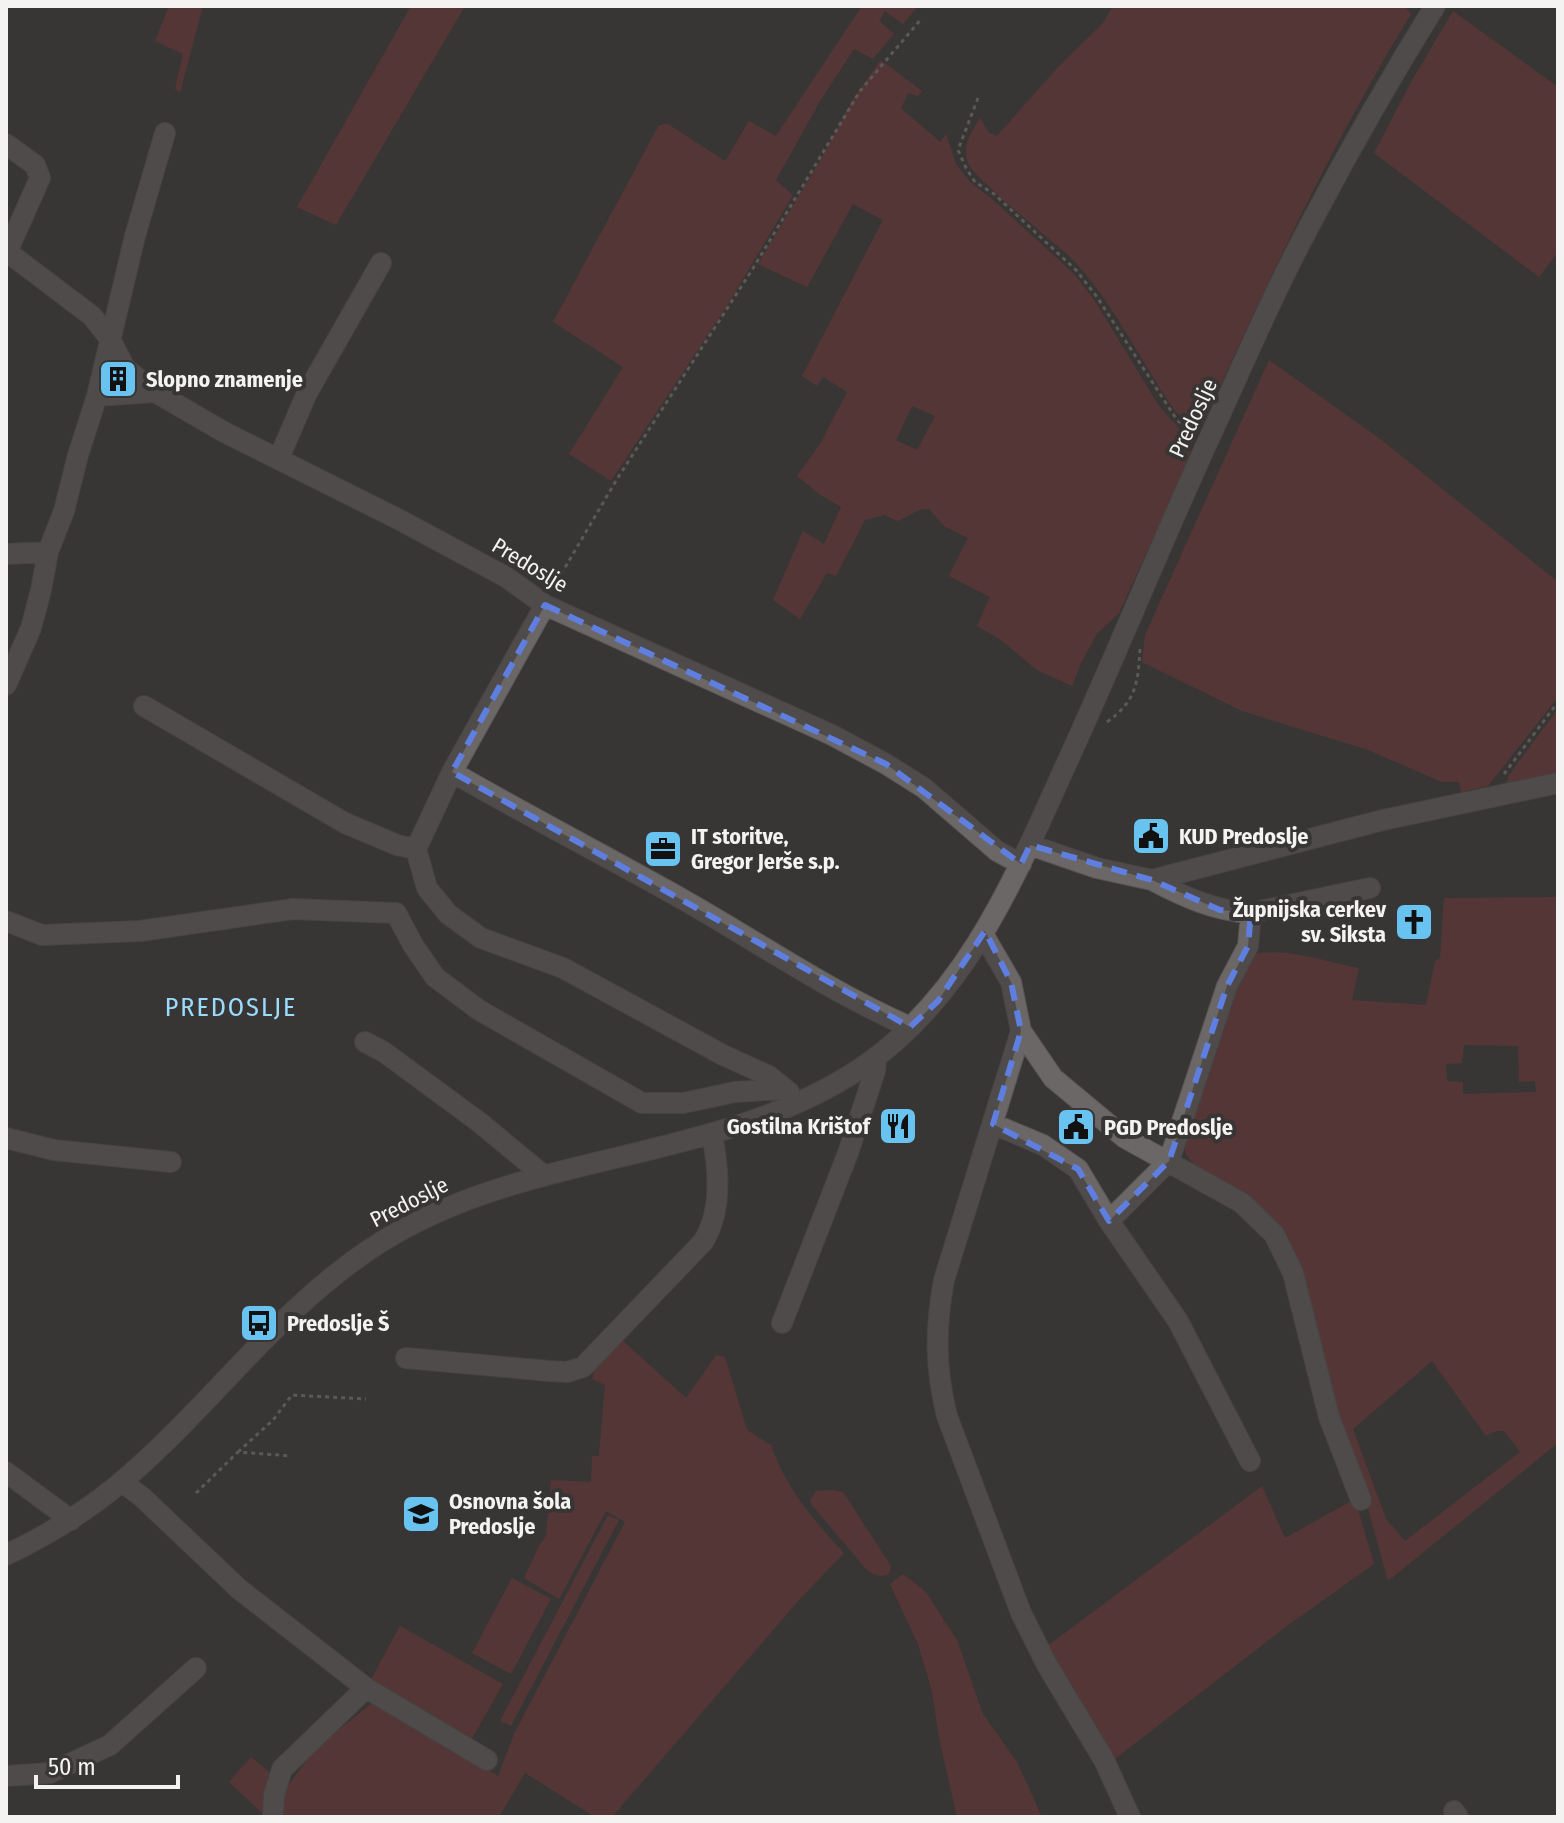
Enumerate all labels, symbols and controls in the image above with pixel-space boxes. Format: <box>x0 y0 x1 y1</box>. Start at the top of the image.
building icon: Slopno znamenje <box>97 358 139 400</box>
place label: Slopno znamenje <box>146 366 303 393</box>
street label: Predoslje <box>1163 374 1223 462</box>
street label: Predoslje <box>487 532 573 598</box>
public building icon: KUD Predoslje <box>1130 815 1172 857</box>
place label: IT storitve, Gregor Jerše s.p. <box>691 823 840 875</box>
place label: KUD Predoslje <box>1179 823 1309 850</box>
office icon: IT storitve, Gregor Jerše s.p. <box>642 828 684 870</box>
place label: Župnijska cerkev sv. Siksta <box>1233 896 1387 948</box>
church icon: Župnijska cerkev sv. Siksta <box>1393 901 1435 943</box>
district label: PREDOSLJE <box>165 992 297 1023</box>
restaurant icon: Gostilna Krištof <box>877 1105 919 1147</box>
public building icon: PGD Predoslje <box>1055 1106 1097 1148</box>
place label: Gostilna Krištof <box>727 1113 872 1140</box>
place label: PGD Predoslje <box>1104 1114 1233 1141</box>
street label: Predoslje <box>365 1171 453 1233</box>
bus stop icon: Predoslje Š <box>238 1302 280 1344</box>
place label: Predoslje Š <box>287 1309 389 1337</box>
place label: Osnovna šola Predoslje <box>449 1488 571 1540</box>
school or university icon: Osnovna šola Predoslje <box>400 1493 442 1535</box>
scale bar <box>36 1739 178 1789</box>
text: 50 m <box>48 1753 96 1781</box>

